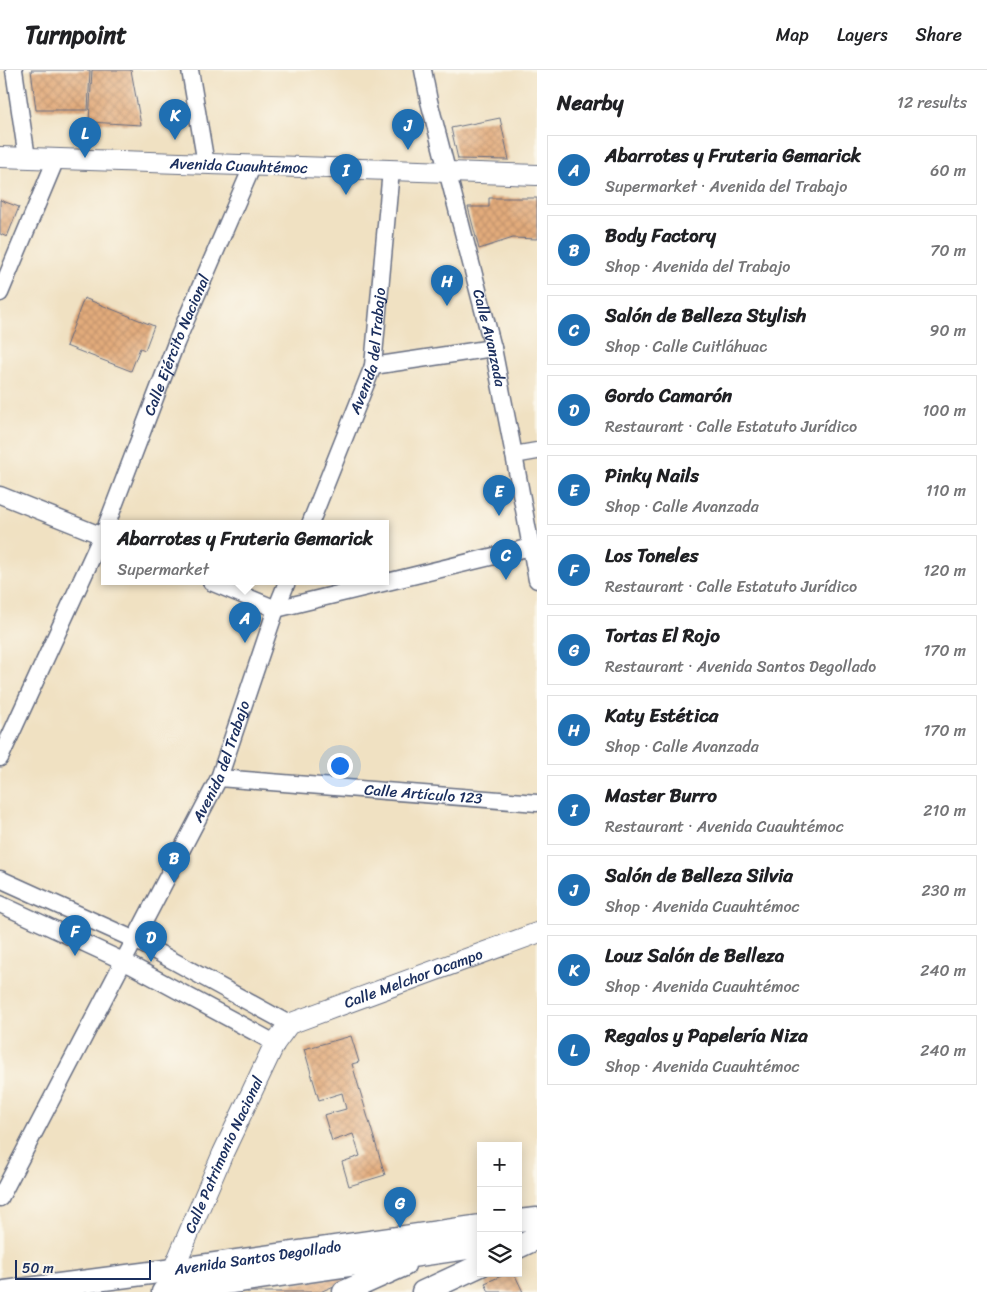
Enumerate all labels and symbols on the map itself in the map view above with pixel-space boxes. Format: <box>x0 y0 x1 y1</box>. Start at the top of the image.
pin: K <box>159 99 191 140</box>
pin: J <box>392 109 424 150</box>
pin: L <box>69 117 101 158</box>
street label: Avenida Cuauhtémoc <box>168 150 309 181</box>
pin: I <box>330 154 362 195</box>
pin: H <box>431 265 463 306</box>
street label: Calle Ejército Nacional <box>137 270 217 419</box>
street label: Avenida del Trabajo <box>342 286 393 419</box>
street label: Calle Avanzada <box>465 286 513 389</box>
pin: E <box>483 475 515 516</box>
pin: C <box>490 539 522 580</box>
pin: A <box>229 602 261 643</box>
street label: Avenida del Trabajo <box>185 697 257 828</box>
your location <box>327 753 353 779</box>
street label: Calle Artículo 123 <box>363 776 483 812</box>
pin: B <box>158 842 190 883</box>
pin: F <box>59 915 91 956</box>
pin: D <box>135 921 167 962</box>
street label: Calle Melchor Ocampo <box>340 941 487 1016</box>
street label: Calle Patrimonio Nacional <box>177 1071 271 1237</box>
pin: G <box>384 1187 416 1228</box>
street label: Avenida Santos Degollado <box>172 1233 343 1283</box>
scale bar <box>15 1257 151 1280</box>

